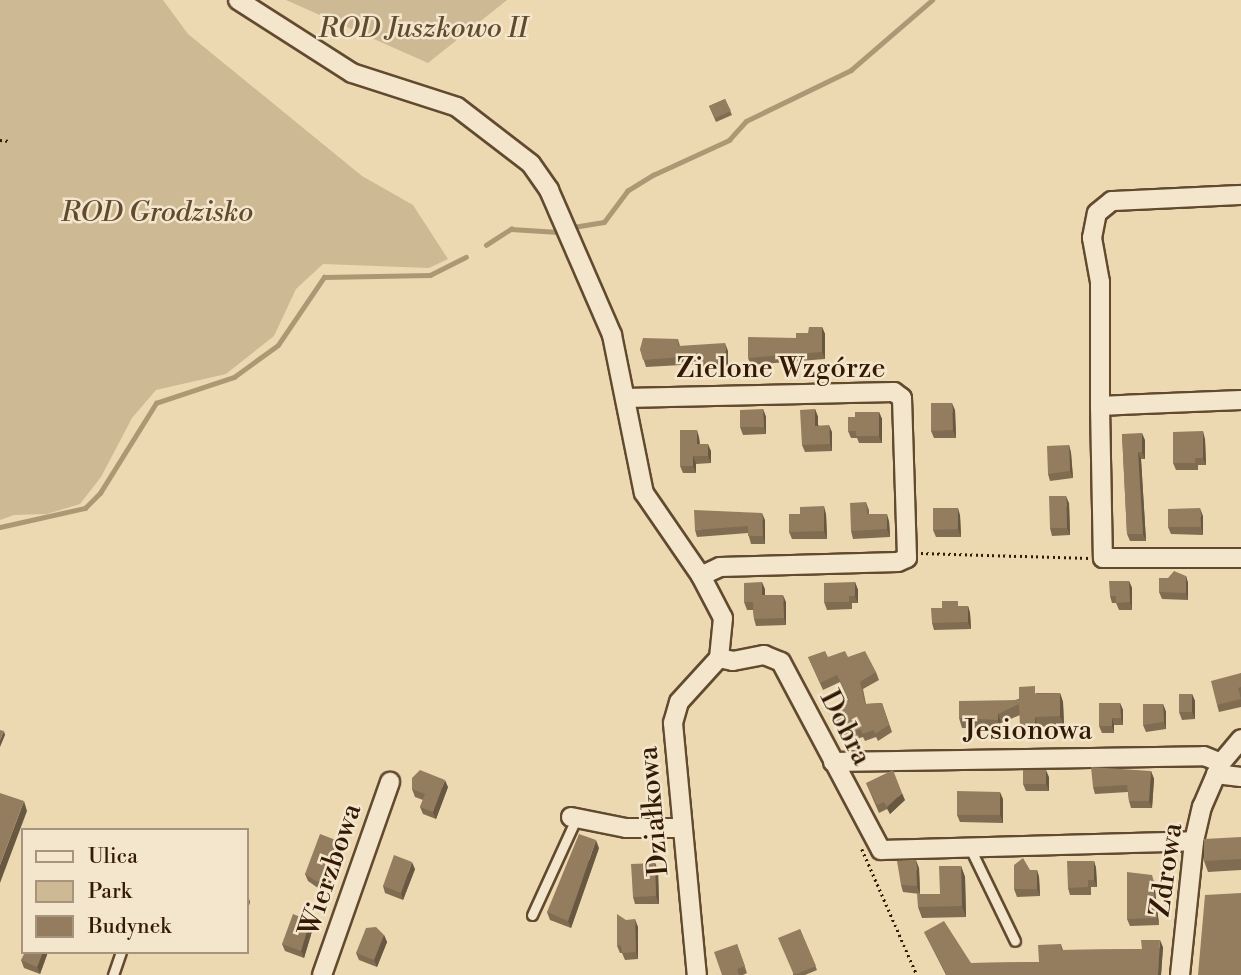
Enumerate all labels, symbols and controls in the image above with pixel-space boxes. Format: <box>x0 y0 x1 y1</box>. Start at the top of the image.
park label: ROD Juszkowo II <box>318 12 528 46</box>
park label: ROD Grodzisko <box>61 196 253 230</box>
street label: Zielone Wzgórze <box>676 352 886 386</box>
street label: Dobra <box>812 685 878 771</box>
street label: Jesionowa <box>964 714 1092 748</box>
street label: Działkowa <box>632 745 676 877</box>
street label: Wierzbowa <box>293 799 369 941</box>
street label: Zdrowa <box>1144 821 1190 919</box>
legend <box>21 828 248 954</box>
text: Ulica <box>88 844 138 870</box>
text: Park <box>88 879 132 905</box>
text: Budynek <box>88 914 171 940</box>

